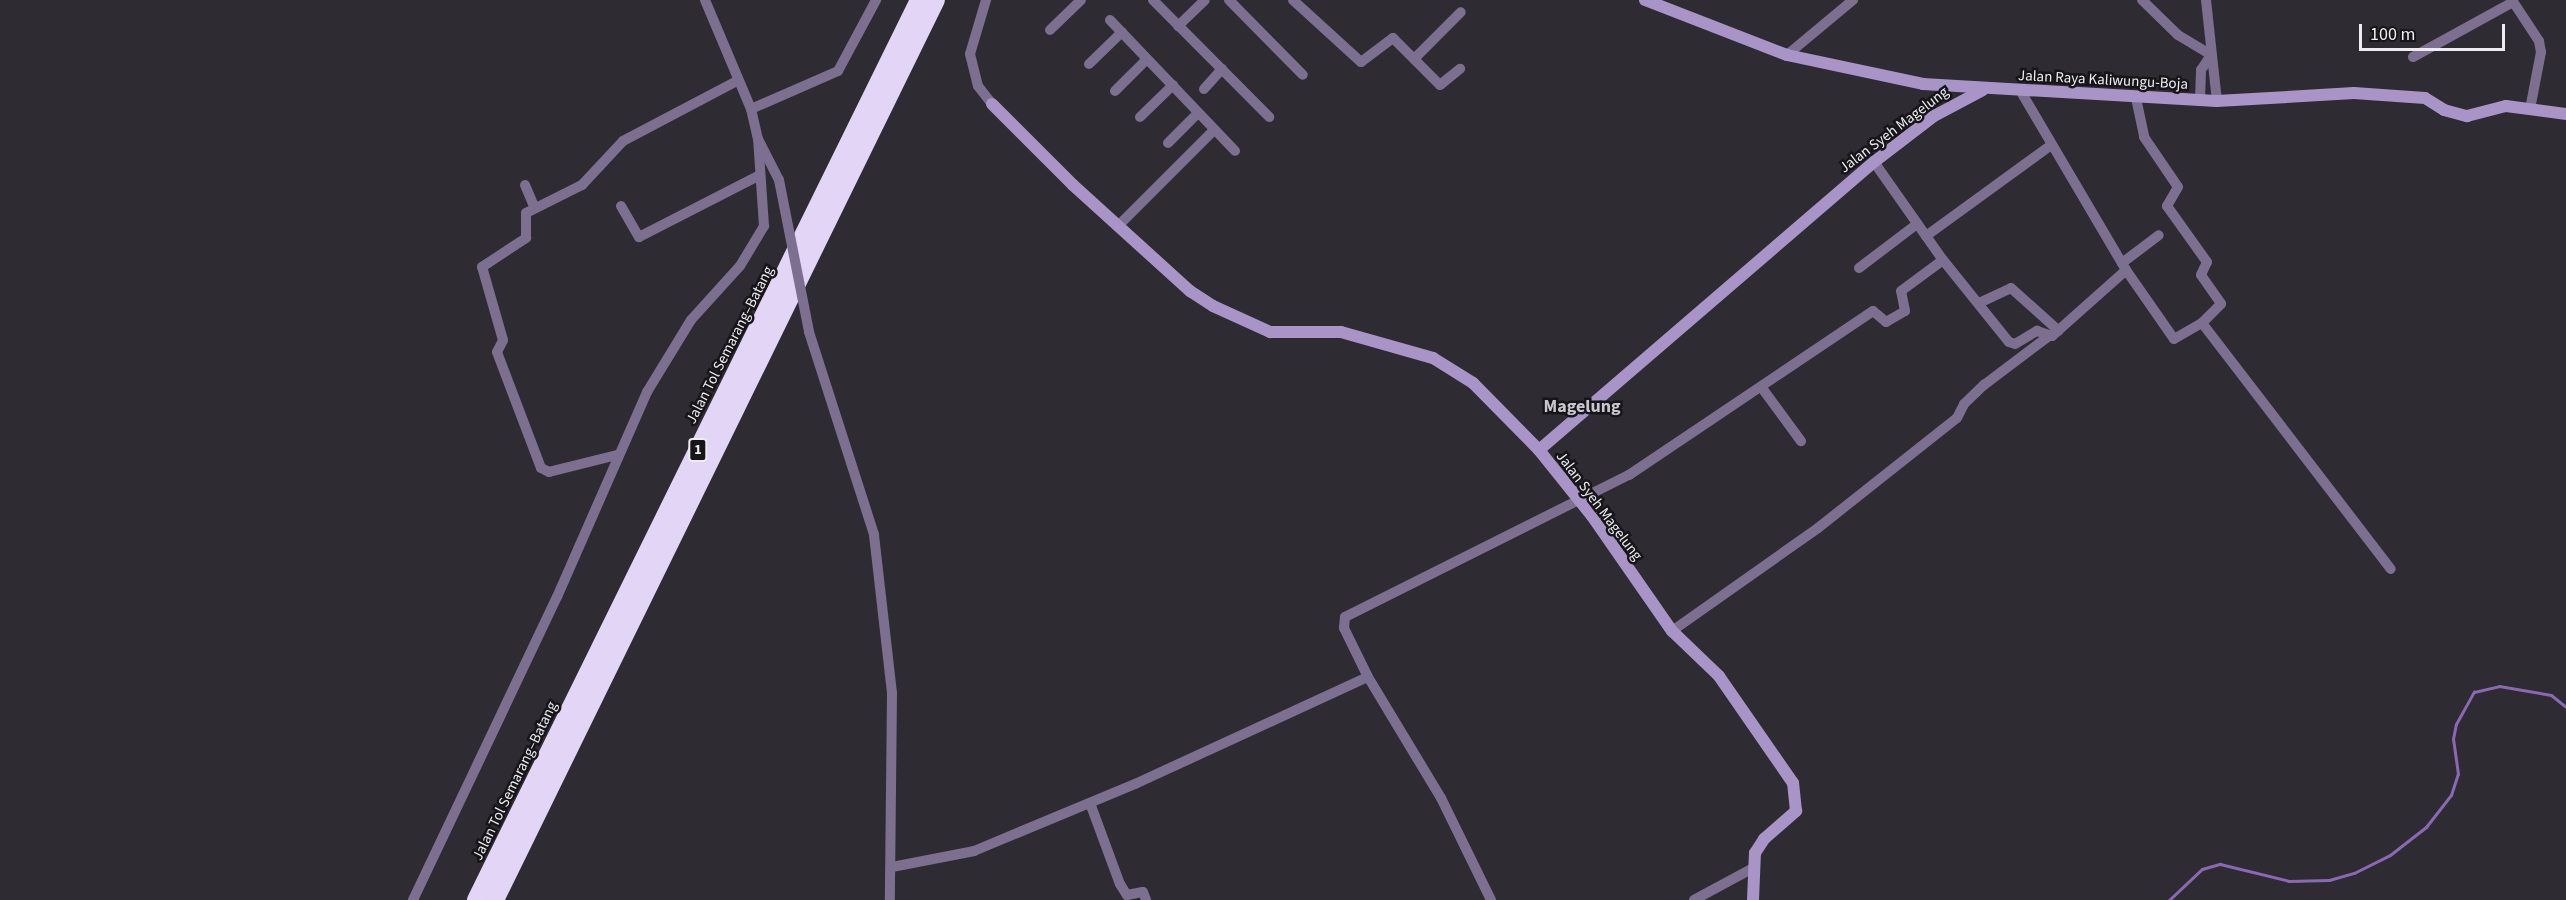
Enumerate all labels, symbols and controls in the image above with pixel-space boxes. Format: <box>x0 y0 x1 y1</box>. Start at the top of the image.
scale bar <box>2362 12 2508 50</box>
text: 100 m <box>2370 22 2415 47</box>
street label: Jalan Raya Kaliwungu-Boja <box>2018 67 2188 93</box>
street label: Jalan Syeh Magelung <box>1836 83 1952 177</box>
street label: Jalan Tol Semarang–Batang <box>682 263 778 427</box>
district label: Magelung <box>1543 396 1621 418</box>
road number: 1 <box>688 439 708 461</box>
street label: Jalan Syeh Magelung <box>1552 448 1646 564</box>
street label: Jalan Tol Semarang–Batang <box>469 699 561 863</box>

